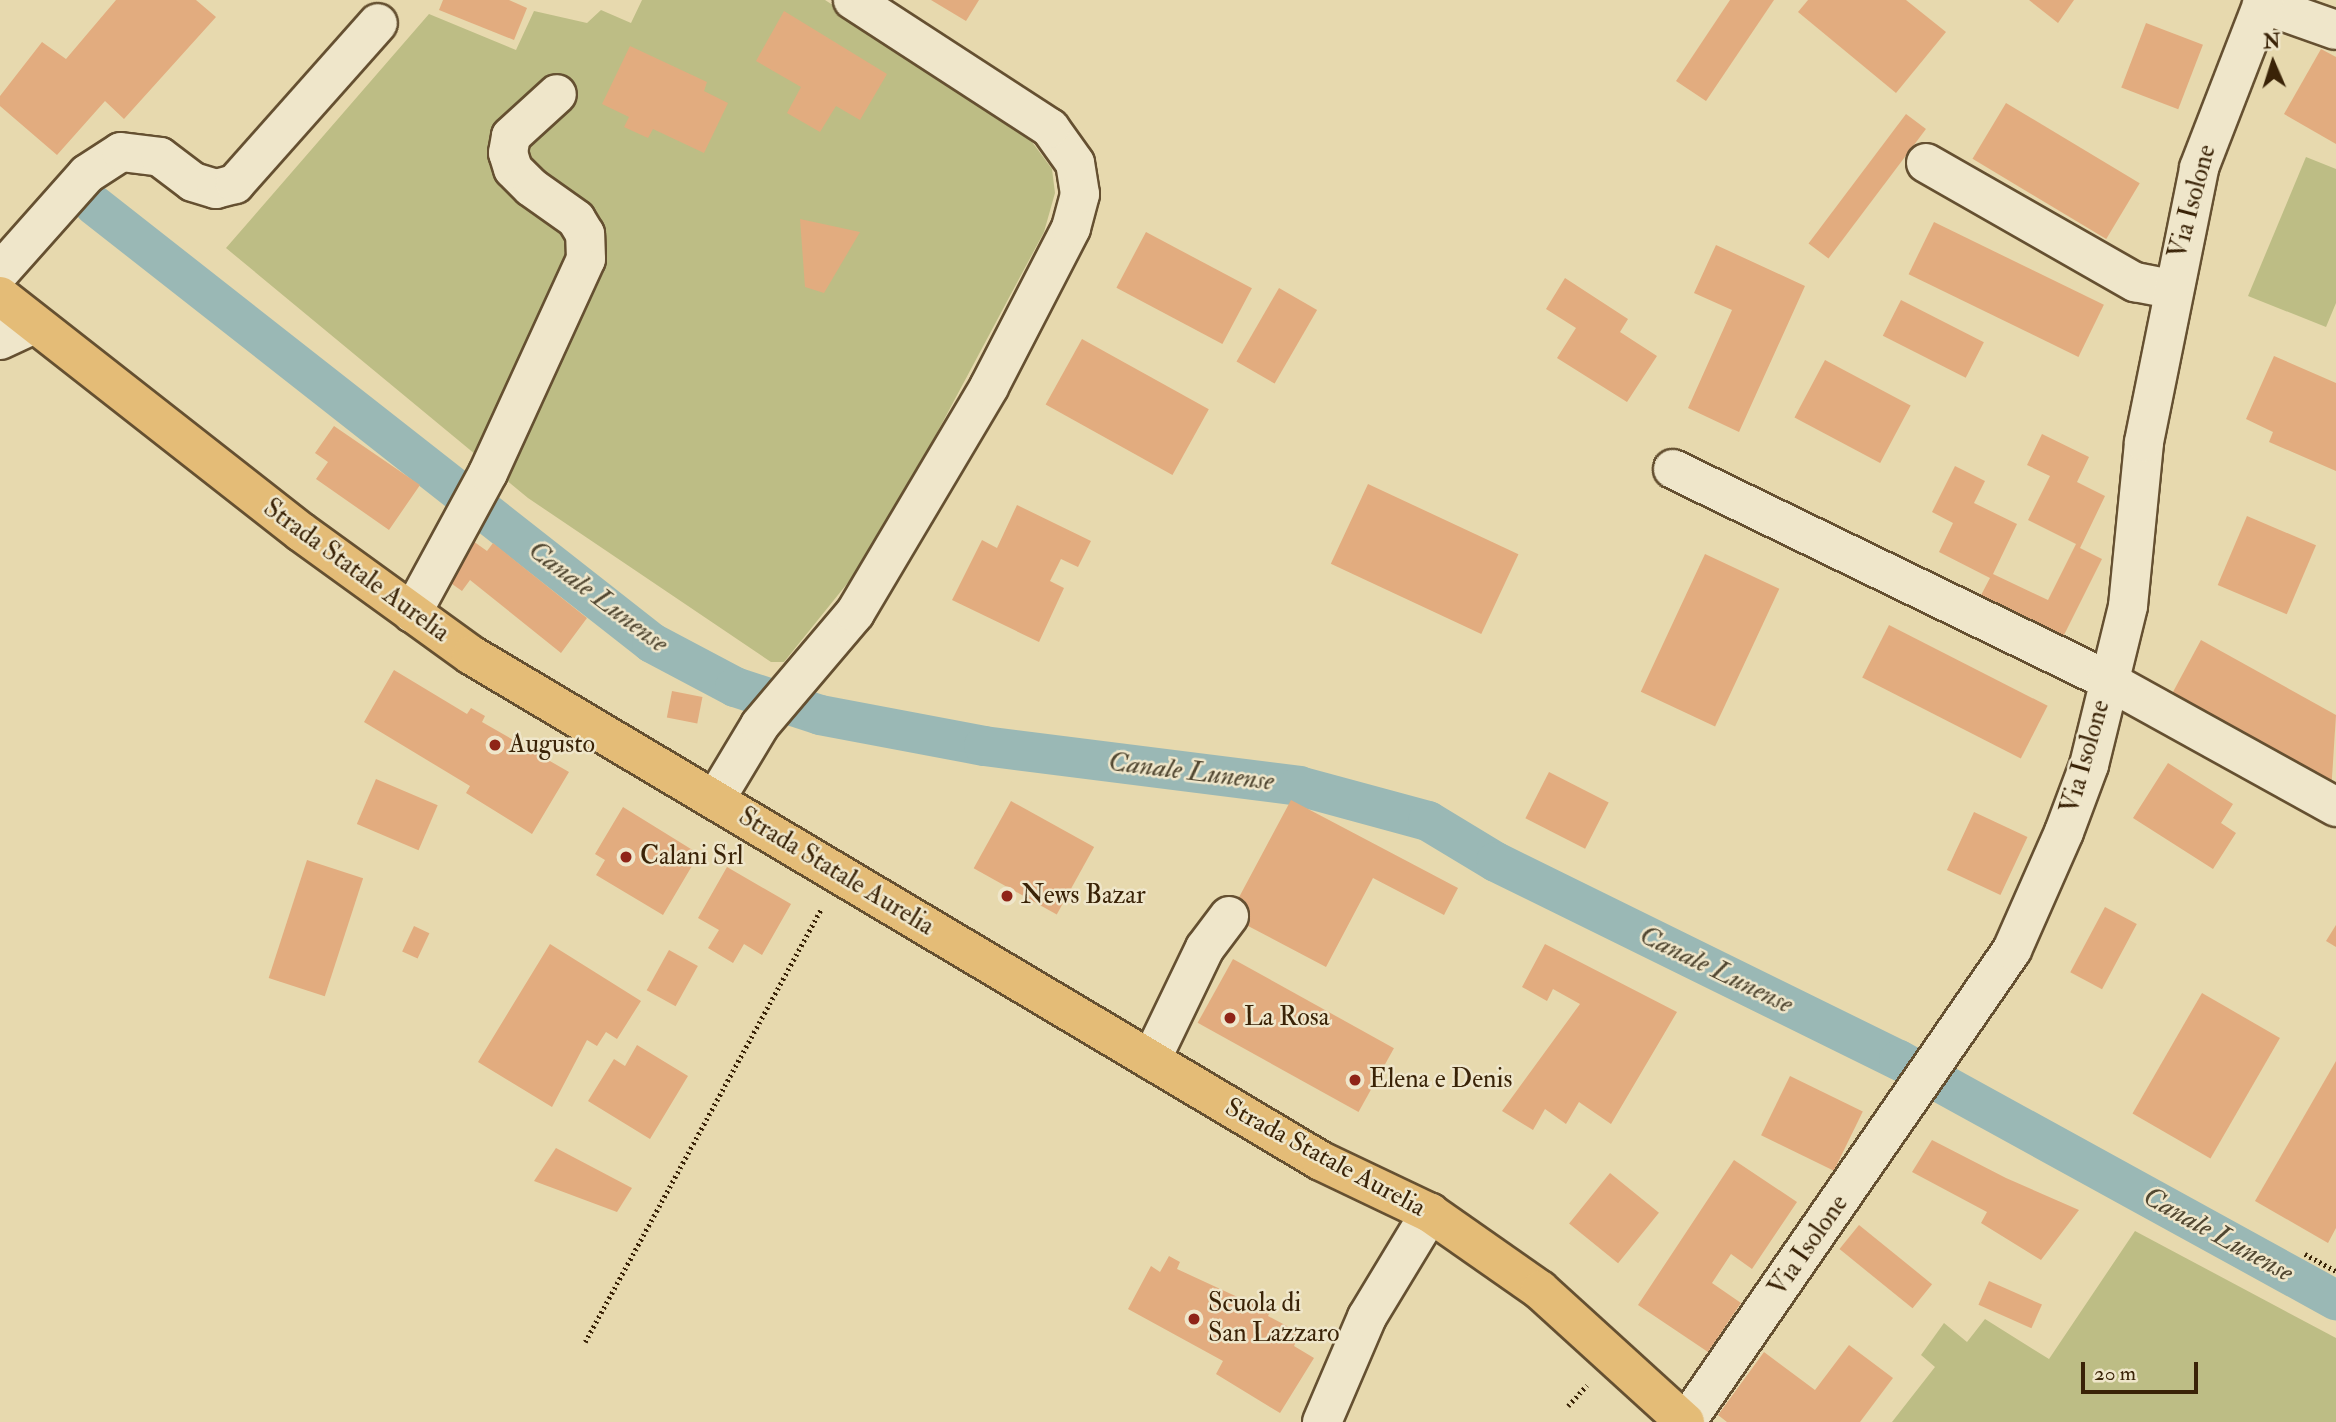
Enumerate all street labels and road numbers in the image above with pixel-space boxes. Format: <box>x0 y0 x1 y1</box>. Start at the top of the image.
street label: Via Isolone <box>2163 142 2223 262</box>
street label: Strada Statale Aurelia <box>257 493 455 649</box>
street label: Via Isolone <box>2055 697 2117 817</box>
street label: Strada Statale Aurelia <box>733 801 939 943</box>
street label: Strada Statale Aurelia <box>1219 1092 1431 1224</box>
street label: Via Isolone <box>1763 1189 1855 1303</box>

